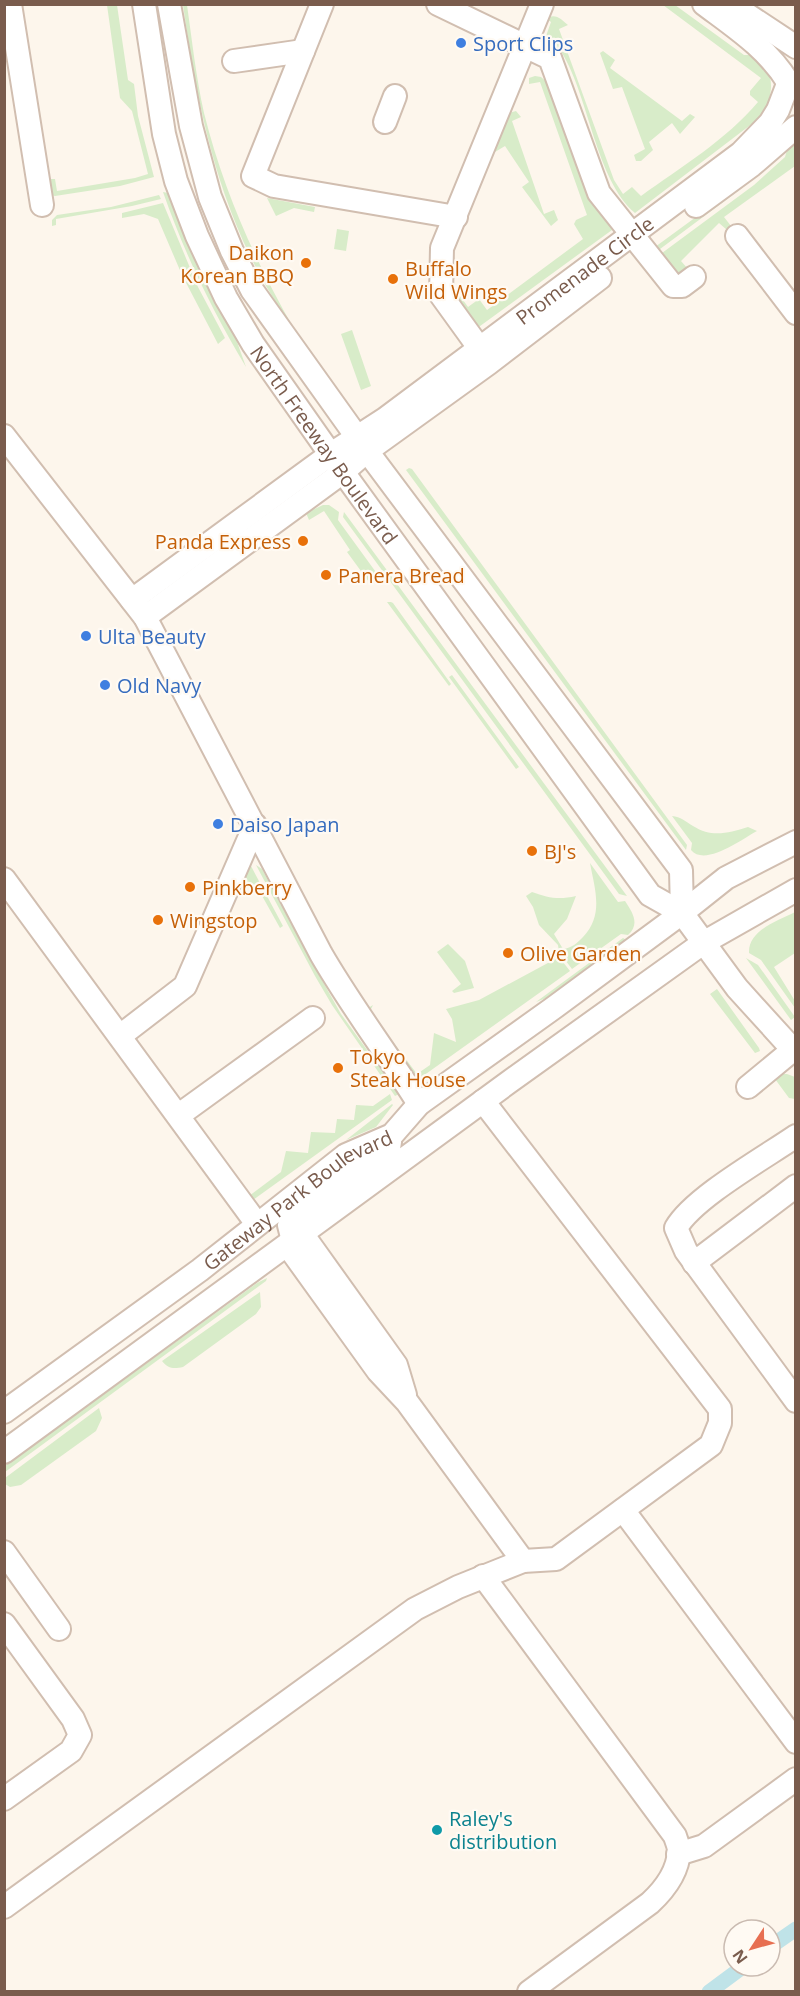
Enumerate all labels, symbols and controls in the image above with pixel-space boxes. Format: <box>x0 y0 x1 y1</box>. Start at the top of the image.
place label: Sport Clips <box>473 30 573 57</box>
marker: Sport Clips <box>454 36 468 50</box>
street label: Promenade Circle <box>510 210 659 331</box>
place label: Daikon Korean BBQ <box>180 239 294 289</box>
place label: Buffalo Wild Wings <box>405 255 507 305</box>
marker: Daikon Korean BBQ <box>299 256 313 270</box>
marker: Buffalo Wild Wings <box>386 272 400 286</box>
street label: North Freeway Boulevard <box>244 340 404 549</box>
place label: Panda Express <box>155 528 291 555</box>
marker: Panda Express <box>296 534 310 548</box>
place label: Panera Bread <box>338 562 465 589</box>
marker: Panera Bread <box>319 568 333 582</box>
place label: Ulta Beauty <box>98 623 207 650</box>
marker: Ulta Beauty <box>79 629 93 643</box>
place label: Old Navy <box>117 672 202 699</box>
marker: Old Navy <box>98 678 112 692</box>
place label: Daiso Japan <box>230 811 340 838</box>
marker: Daiso Japan <box>211 817 225 831</box>
place label: BJ's <box>544 838 576 865</box>
marker: BJ's <box>525 844 539 858</box>
place label: Pinkberry <box>202 874 293 901</box>
marker: Pinkberry <box>183 880 197 894</box>
place label: Wingstop <box>170 907 258 934</box>
marker: Wingstop <box>151 913 165 927</box>
place label: Olive Garden <box>520 940 642 967</box>
marker: Olive Garden <box>501 946 515 960</box>
place label: Tokyo Steak House <box>350 1043 466 1093</box>
marker: Tokyo Steak House <box>331 1061 345 1075</box>
street label: Gateway Park Boulevard <box>197 1123 396 1276</box>
place label: Raley's distribution <box>449 1805 557 1855</box>
marker: Raley's distribution <box>430 1823 444 1837</box>
north arrow <box>722 1918 782 1978</box>
text: N <box>727 1945 753 1969</box>

